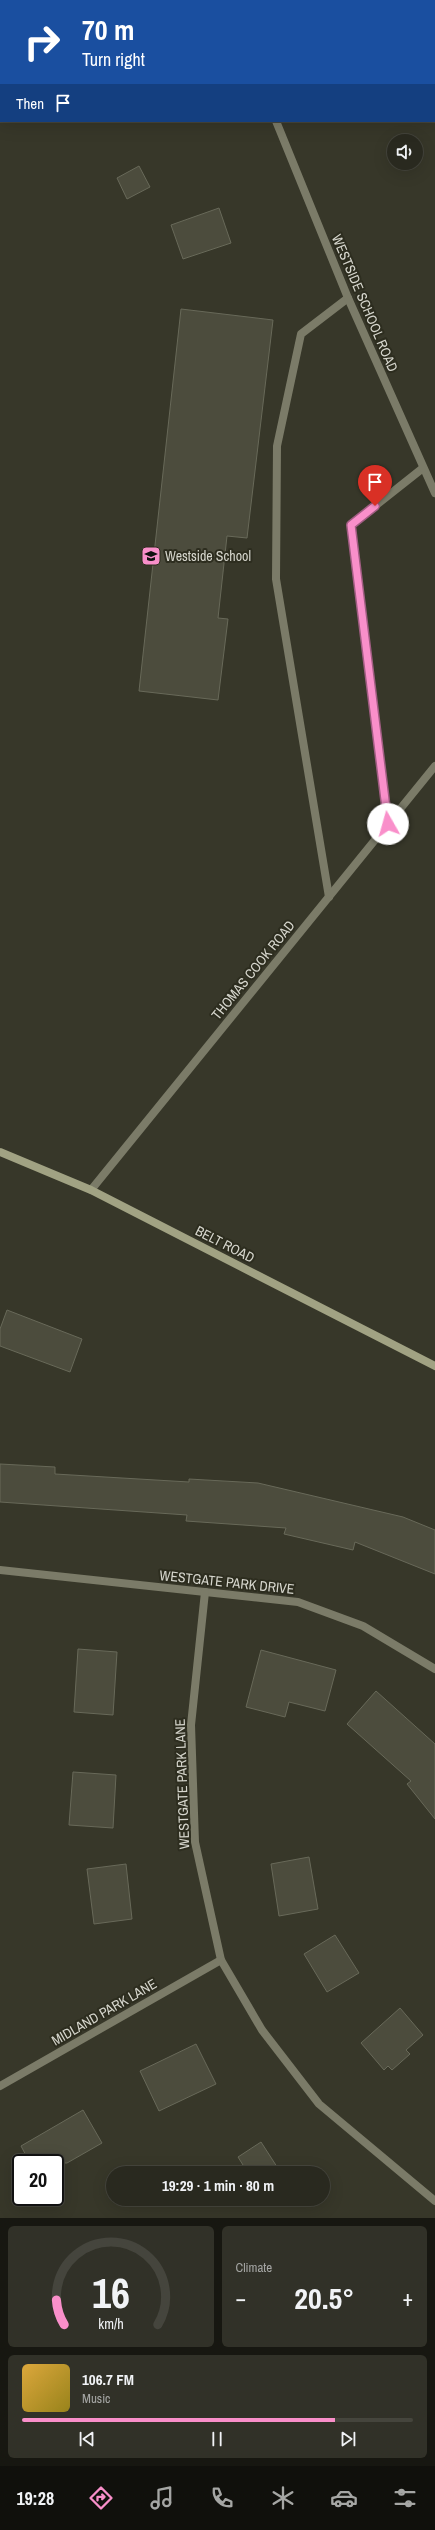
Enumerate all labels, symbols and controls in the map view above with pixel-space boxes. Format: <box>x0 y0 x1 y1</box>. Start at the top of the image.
text: 70 m <box>82 11 134 49</box>
icon: right <box>16 16 68 68</box>
text: Turn right <box>82 47 145 72</box>
icon: arrive <box>52 92 74 114</box>
text: Then <box>16 93 44 114</box>
map controls <box>387 134 423 170</box>
button: sound <box>387 134 423 170</box>
street label: WESTSIDE SCHOOL ROAD <box>328 232 402 374</box>
pin <box>358 465 392 506</box>
icon: arrive <box>364 471 386 493</box>
school or university icon: Westside School <box>140 545 162 567</box>
place label: Westside School <box>165 547 251 565</box>
position arrow <box>367 803 409 845</box>
street label: THOMAS COOK ROAD <box>207 917 299 1023</box>
street label: BELT ROAD <box>192 1221 258 1267</box>
street label: WESTGATE PARK DRIVE <box>159 1566 295 1598</box>
street label: WESTGATE PARK LANE <box>171 1719 193 1849</box>
street label: MIDLAND PARK LANE <box>48 1975 160 2049</box>
speed limit sign: 20 <box>12 2154 64 2206</box>
text: 19:29 · 1 min · 80 m <box>162 2175 274 2196</box>
text: Climate <box>236 2259 272 2276</box>
text: 16 <box>92 2264 130 2320</box>
text: 20.5° <box>294 2278 354 2318</box>
text: − <box>236 2283 246 2313</box>
text: + <box>402 2283 413 2313</box>
text: km/h <box>98 2313 123 2332</box>
text: 106.7 FM <box>82 2369 134 2390</box>
text: Music <box>82 2390 110 2407</box>
icon: previous <box>76 2428 98 2450</box>
icon: pause <box>206 2428 228 2450</box>
icon: next <box>337 2428 359 2450</box>
icon: directions <box>87 2484 115 2512</box>
icon: music <box>148 2484 176 2512</box>
icon: phone <box>208 2484 236 2512</box>
icon: climate <box>269 2484 297 2512</box>
icon: car <box>330 2484 358 2512</box>
icon: filters <box>391 2484 419 2512</box>
text: 19:28 <box>16 2486 54 2511</box>

